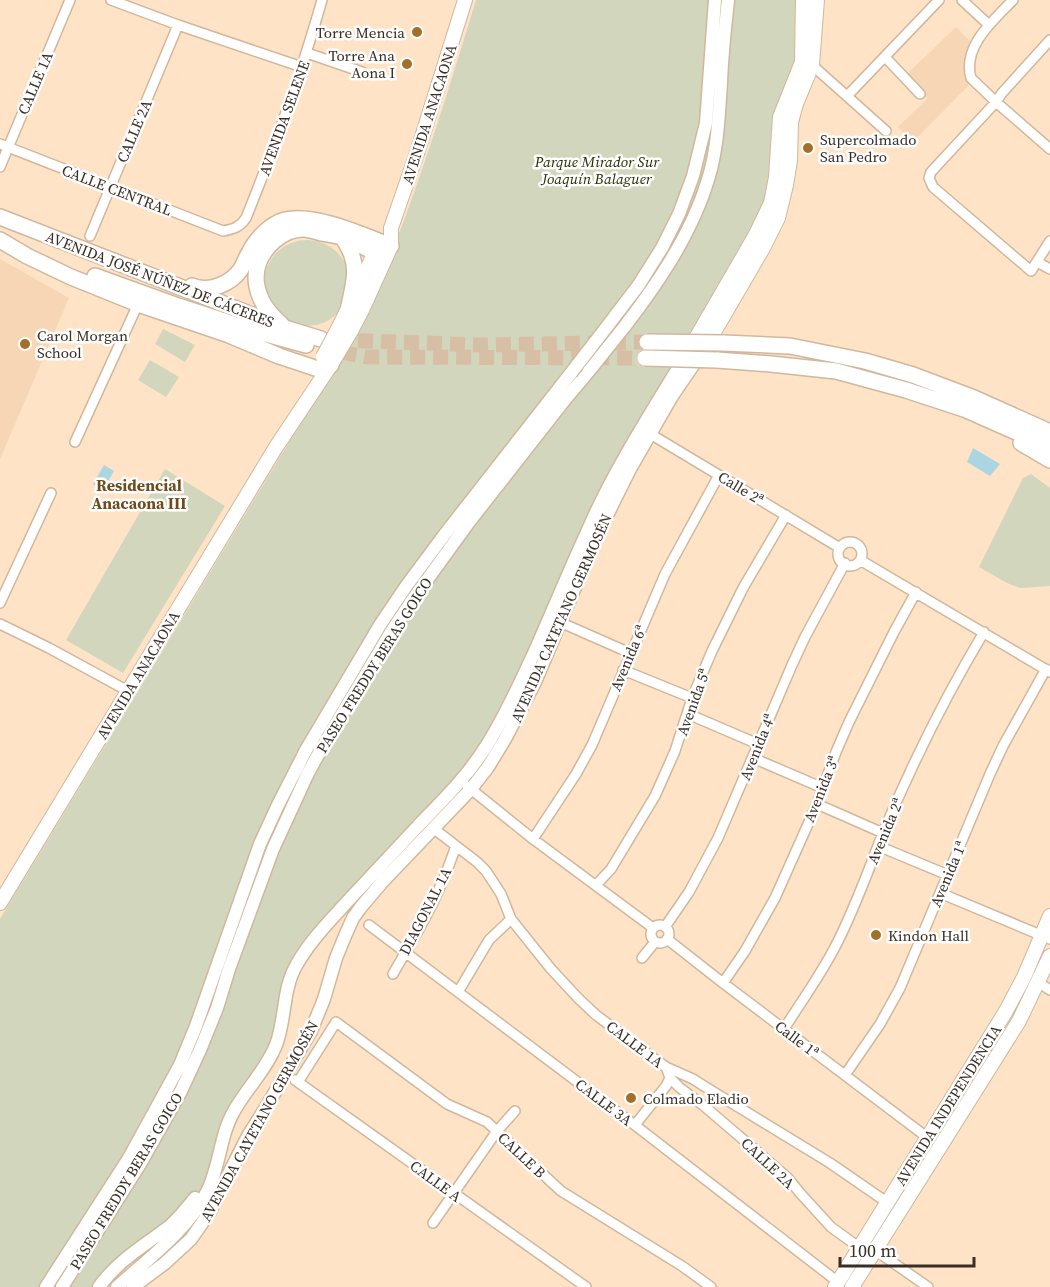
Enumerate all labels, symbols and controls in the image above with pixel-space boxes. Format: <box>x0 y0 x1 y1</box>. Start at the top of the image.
place label: Torre Mencia <box>316 22 405 43</box>
marker: Torre Mencia <box>410 25 424 39</box>
street label: AVENIDA ANACAONA <box>396 41 462 187</box>
place label: Torre Ana Aona I <box>328 45 395 83</box>
street label: CALLE 1A <box>12 48 58 118</box>
street label: AVENIDA SELENE <box>253 57 315 179</box>
marker: Torre Ana Aona I <box>400 57 414 71</box>
street label: CALLE 2A <box>111 96 157 166</box>
place label: Supercolmado San Pedro <box>820 129 916 167</box>
marker: Supercolmado San Pedro <box>801 141 815 155</box>
park label: Parque Mirador Sur Joaquín Balaguer <box>534 151 660 189</box>
street label: CALLE CENTRAL <box>59 159 175 221</box>
street label: AVENIDA JOSÉ NÚÑEZ DE CÁCERES <box>43 226 277 332</box>
place label: Carol Morgan School <box>37 325 128 363</box>
marker: Carol Morgan School <box>18 337 32 351</box>
street label: Calle 2ª <box>714 466 768 510</box>
district label: Residencial Anacaona III <box>92 474 186 514</box>
street label: AVENIDA CAYETANO GERMOSÉN <box>505 510 617 726</box>
street label: PASEO FREDDY BERAS GOICO <box>311 573 437 757</box>
street label: AVENIDA ANACAONA <box>91 607 185 743</box>
street label: Avenida 6ª <box>605 621 652 694</box>
street label: Avenida 5ª <box>671 665 715 738</box>
street label: Avenida 4ª <box>734 710 780 783</box>
street label: Avenida 3ª <box>798 752 844 825</box>
street label: Avenida 2ª <box>862 794 909 867</box>
street label: Avenida 1ª <box>925 837 972 910</box>
street label: DIAGONAL 1A <box>394 863 456 959</box>
place label: Kindon Hall <box>888 925 970 946</box>
marker: Kindon Hall <box>869 928 883 942</box>
street label: CALLE 1A <box>602 1016 668 1072</box>
street label: Calle 1ª <box>771 1016 824 1063</box>
street label: AVENIDA CAYETANO GERMOSÉN <box>195 1017 323 1225</box>
street label: AVENIDA INDEPENDENCIA <box>890 1020 1006 1190</box>
street label: CALLE 3A <box>571 1074 637 1130</box>
street label: PASEO FREDDY BERAS GOICO <box>65 1088 187 1274</box>
place label: Colmado Eladio <box>643 1088 749 1109</box>
marker: Colmado Eladio <box>624 1091 638 1105</box>
street label: CALLE B <box>493 1127 551 1183</box>
street label: CALLE 2A <box>736 1133 800 1193</box>
street label: CALLE A <box>406 1155 466 1207</box>
scale bar <box>840 1230 974 1268</box>
text: 100 m <box>849 1238 896 1263</box>

